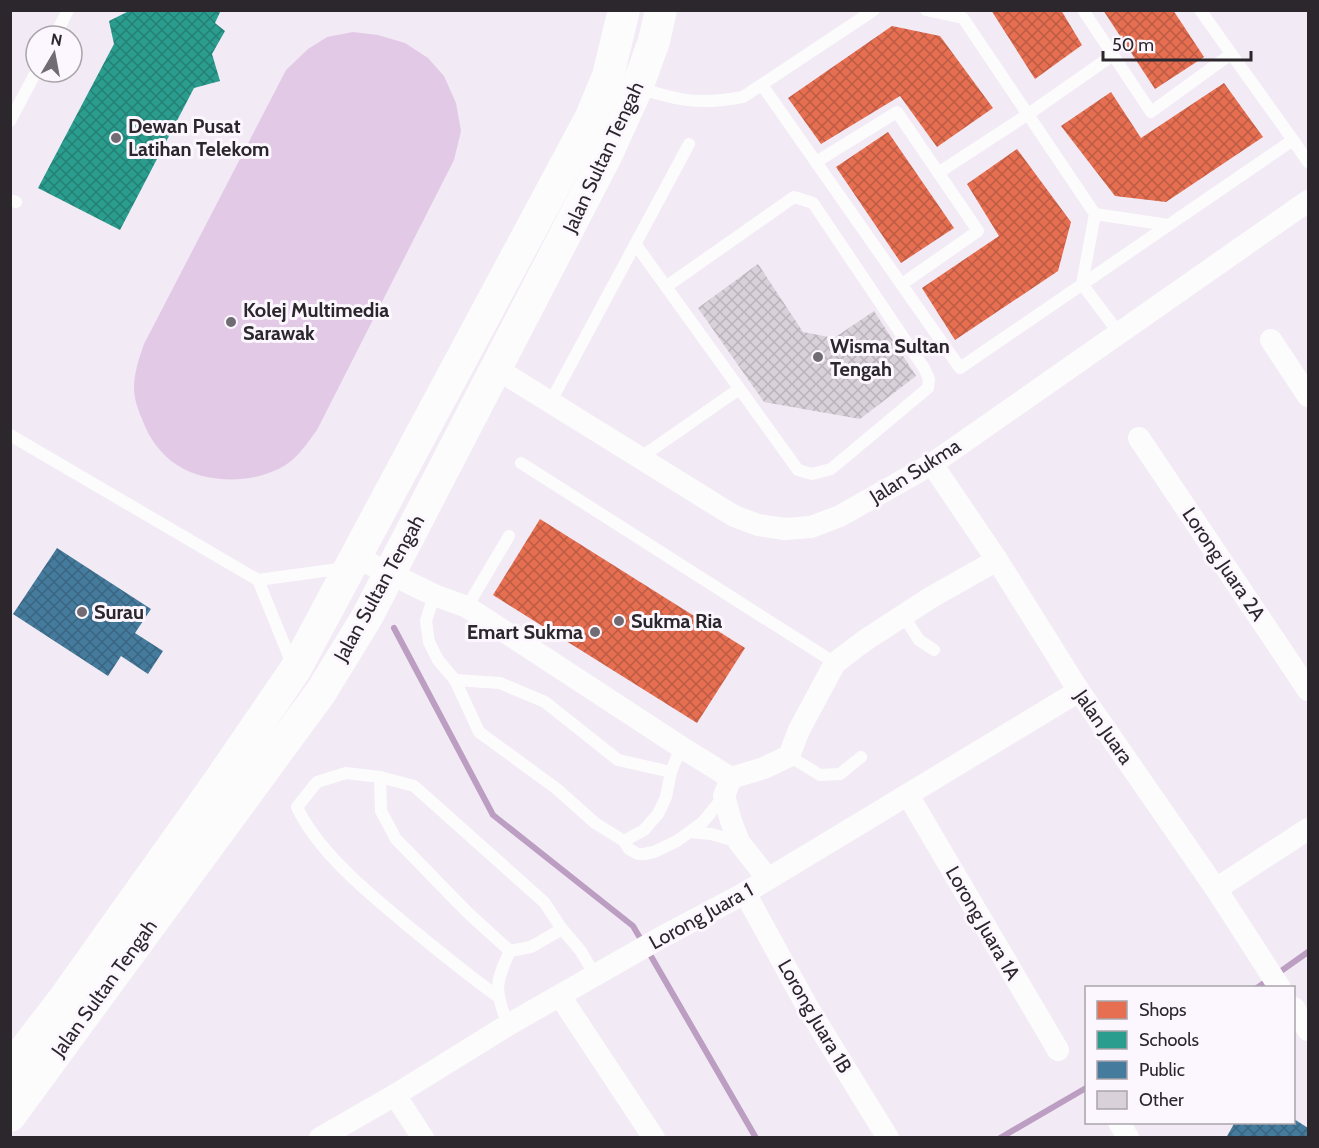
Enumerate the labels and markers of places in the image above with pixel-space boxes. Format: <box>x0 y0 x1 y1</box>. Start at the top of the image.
place label: Dewan Pusat Latihan Telekom <box>128 114 269 161</box>
marker: Dewan Pusat Latihan Telekom <box>109 131 123 145</box>
place label: Kolej Multimedia Sarawak <box>243 298 389 345</box>
marker: Kolej Multimedia Sarawak <box>224 315 238 329</box>
place label: Wisma Sultan Tengah <box>830 334 950 381</box>
marker: Wisma Sultan Tengah <box>811 350 825 364</box>
place label: Surau <box>94 600 144 624</box>
marker: Surau <box>75 605 89 619</box>
place label: Sukma Ria <box>631 609 722 633</box>
marker: Sukma Ria <box>612 614 626 628</box>
place label: Emart Sukma <box>467 620 583 644</box>
marker: Emart Sukma <box>588 625 602 639</box>

